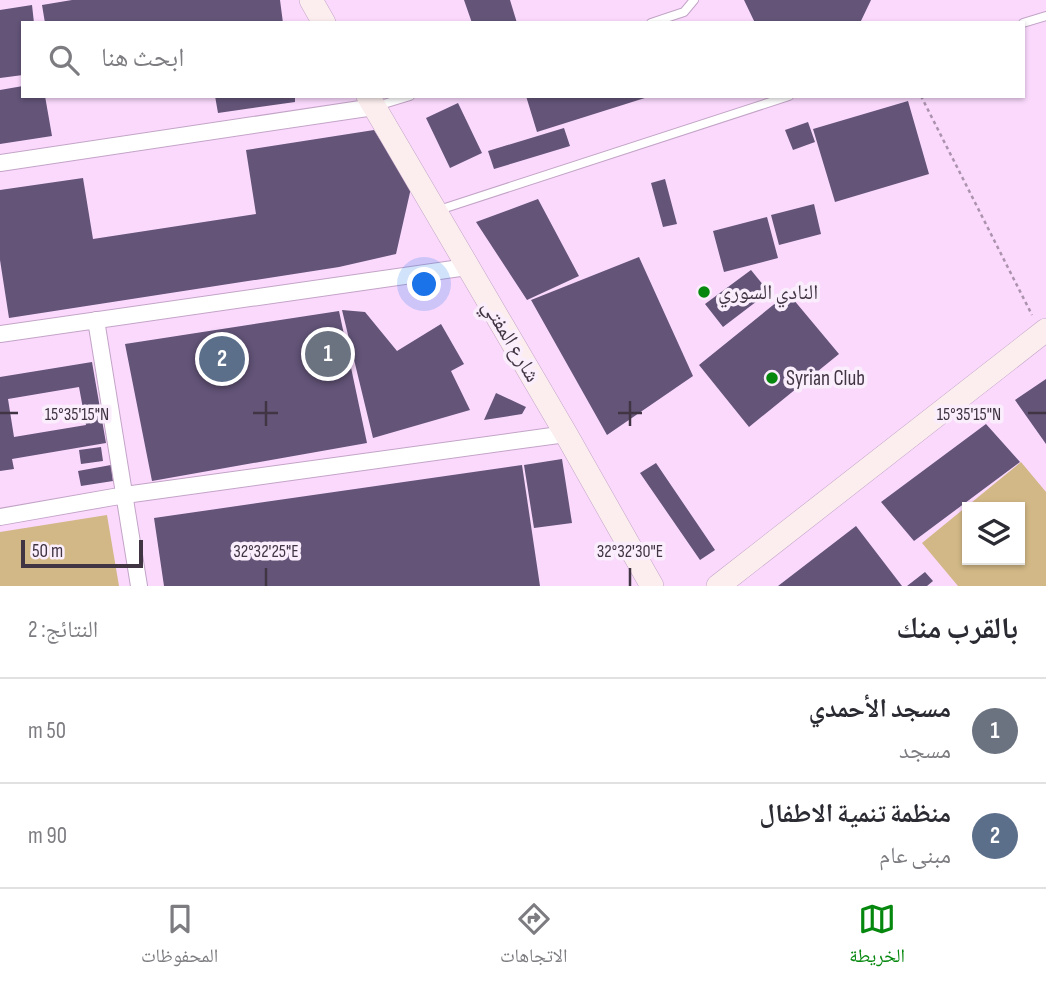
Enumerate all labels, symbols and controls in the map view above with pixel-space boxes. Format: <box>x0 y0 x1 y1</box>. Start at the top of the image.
search box <box>21 21 1025 98</box>
icon: search <box>45 41 83 79</box>
text: ابحث هنا <box>101 43 184 74</box>
your location <box>407 267 441 301</box>
place label: النادي السوري <box>718 280 818 308</box>
marker: النادي السوري <box>696 284 712 300</box>
street label: شارع المفتي <box>474 295 545 388</box>
pin: 1 <box>305 328 351 380</box>
pin: 2 <box>199 333 245 385</box>
place label: Syrian Club <box>786 366 865 391</box>
marker: Syrian Club <box>764 370 780 386</box>
text: 15°35'15"N <box>45 404 109 425</box>
text: 15°35'15"N <box>937 404 1001 425</box>
map controls <box>962 502 1025 565</box>
button: layers <box>962 502 1025 565</box>
scale bar <box>21 537 144 569</box>
text: 50 m <box>32 540 63 563</box>
text: 32°32'25"E <box>233 541 299 562</box>
text: 32°32'30"E <box>597 541 663 562</box>
text: بالقرب منك <box>896 611 1018 647</box>
text: النتائج: 2 <box>28 616 98 644</box>
text: مسجد الأحمدي <box>808 694 951 725</box>
text: 50 m <box>28 717 66 745</box>
text: 1 <box>990 717 1000 745</box>
text: مسجد <box>899 737 951 765</box>
text: منظمة تنمية الاطفال <box>759 799 951 830</box>
text: 90 m <box>28 822 67 850</box>
text: 2 <box>990 822 1000 850</box>
text: مبنى عام <box>879 842 951 870</box>
tab: المحفوظات <box>141 900 218 974</box>
tab: الاتجاهات <box>500 900 567 974</box>
tab: الخريطة <box>849 900 905 974</box>

